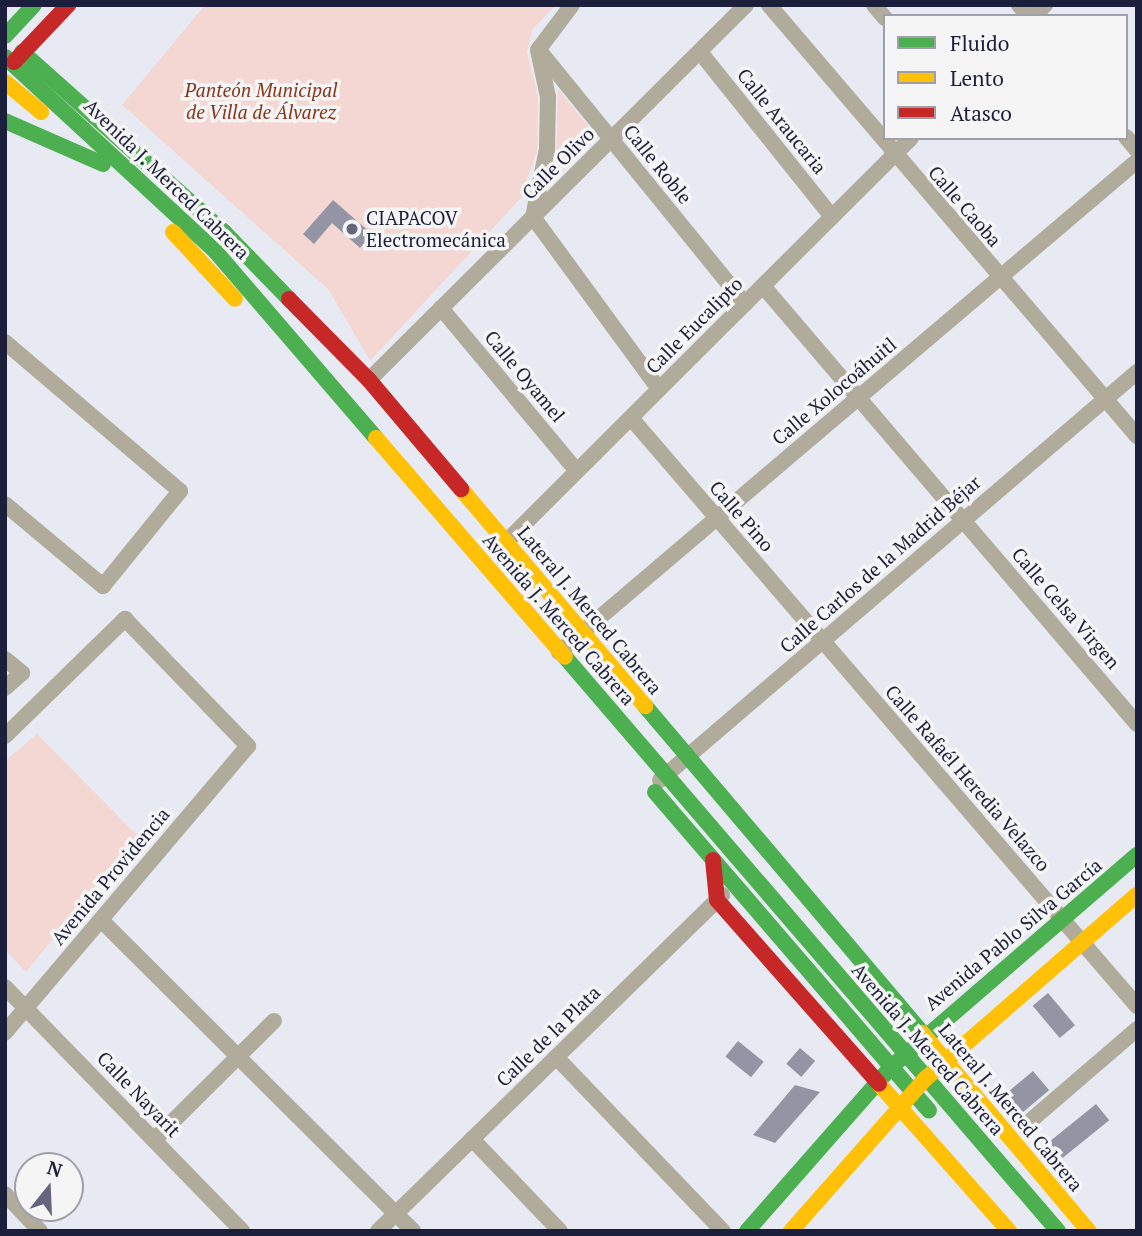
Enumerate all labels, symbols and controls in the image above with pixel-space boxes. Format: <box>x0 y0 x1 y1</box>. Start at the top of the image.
legend <box>883 14 1128 140</box>
text: Fluido <box>950 29 1009 57</box>
street label: Calle Araucaria <box>732 64 832 178</box>
text: Lento <box>950 64 1004 92</box>
park label: Panteón Municipal de Villa de Álvarez <box>185 79 337 123</box>
street label: Avenida J. Merced Cabrera <box>80 94 254 264</box>
text: Atasco <box>950 99 1012 127</box>
street label: Calle Roble <box>619 120 697 208</box>
street label: Calle Olivo <box>517 122 599 204</box>
street label: Calle Caoba <box>924 161 1006 251</box>
place label: CIAPACOV Electromecánica <box>366 207 506 251</box>
marker: CIAPACOV Electromecánica <box>344 221 360 237</box>
street label: Calle Eucalipto <box>641 272 747 378</box>
street label: Calle Oyamel <box>480 326 570 426</box>
street label: Calle Xolocoáhuitl <box>767 332 901 450</box>
street label: Calle Carlos de la Madrid Béjar <box>775 471 985 657</box>
street label: Calle Pino <box>705 476 779 556</box>
street label: Lateral J. Merced Cabrera <box>513 521 667 699</box>
street label: Avenida J. Merced Cabrera <box>478 528 640 710</box>
street label: Calle Celsa Virgen <box>1007 542 1125 674</box>
street label: Calle Rafaél Heredia Velazco <box>881 680 1055 876</box>
street label: Avenida Providencia <box>46 803 174 949</box>
street label: Avenida Pablo Silva García <box>920 853 1106 1015</box>
street label: Avenida J. Merced Cabrera <box>847 958 1009 1140</box>
street label: Calle de la Plata <box>491 981 605 1091</box>
street label: Lateral J. Merced Cabrera <box>934 1018 1088 1196</box>
street label: Calle Nayarit <box>93 1046 185 1142</box>
north arrow <box>14 1152 84 1222</box>
text: N <box>44 1154 66 1183</box>

